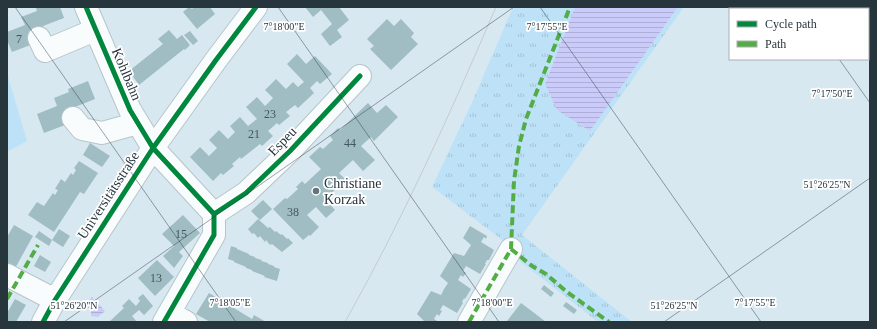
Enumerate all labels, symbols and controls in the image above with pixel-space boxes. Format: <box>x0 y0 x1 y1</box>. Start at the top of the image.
legend <box>729 8 869 60</box>
text: Cycle path <box>765 17 817 31</box>
text: 7°18'00"E <box>264 21 305 32</box>
text: 7°17'55"E <box>527 21 568 32</box>
house number: 7 <box>16 32 22 46</box>
text: Path <box>765 37 786 51</box>
street label: Kohlbahn <box>109 46 144 103</box>
text: 7°17'50"E <box>812 88 853 99</box>
house number: 23 <box>264 107 276 121</box>
street label: Espeu <box>265 124 300 159</box>
house number: 21 <box>248 127 260 141</box>
house number: 44 <box>344 136 356 150</box>
street label: Universitätsstraße <box>75 149 142 242</box>
place label: Christiane Korzak <box>324 176 382 207</box>
text: 51°26'25"N <box>803 179 851 190</box>
marker: Christiane Korzak <box>311 186 321 196</box>
house number: 38 <box>287 205 299 219</box>
house number: 15 <box>175 227 187 241</box>
house number: 13 <box>150 271 162 285</box>
text: 7°18'05"E <box>210 297 251 308</box>
text: 7°18'00"E <box>472 297 513 308</box>
text: 7°17'55"E <box>735 297 776 308</box>
text: 51°26'20"N <box>50 300 98 311</box>
text: 51°26'25"N <box>650 300 698 311</box>

